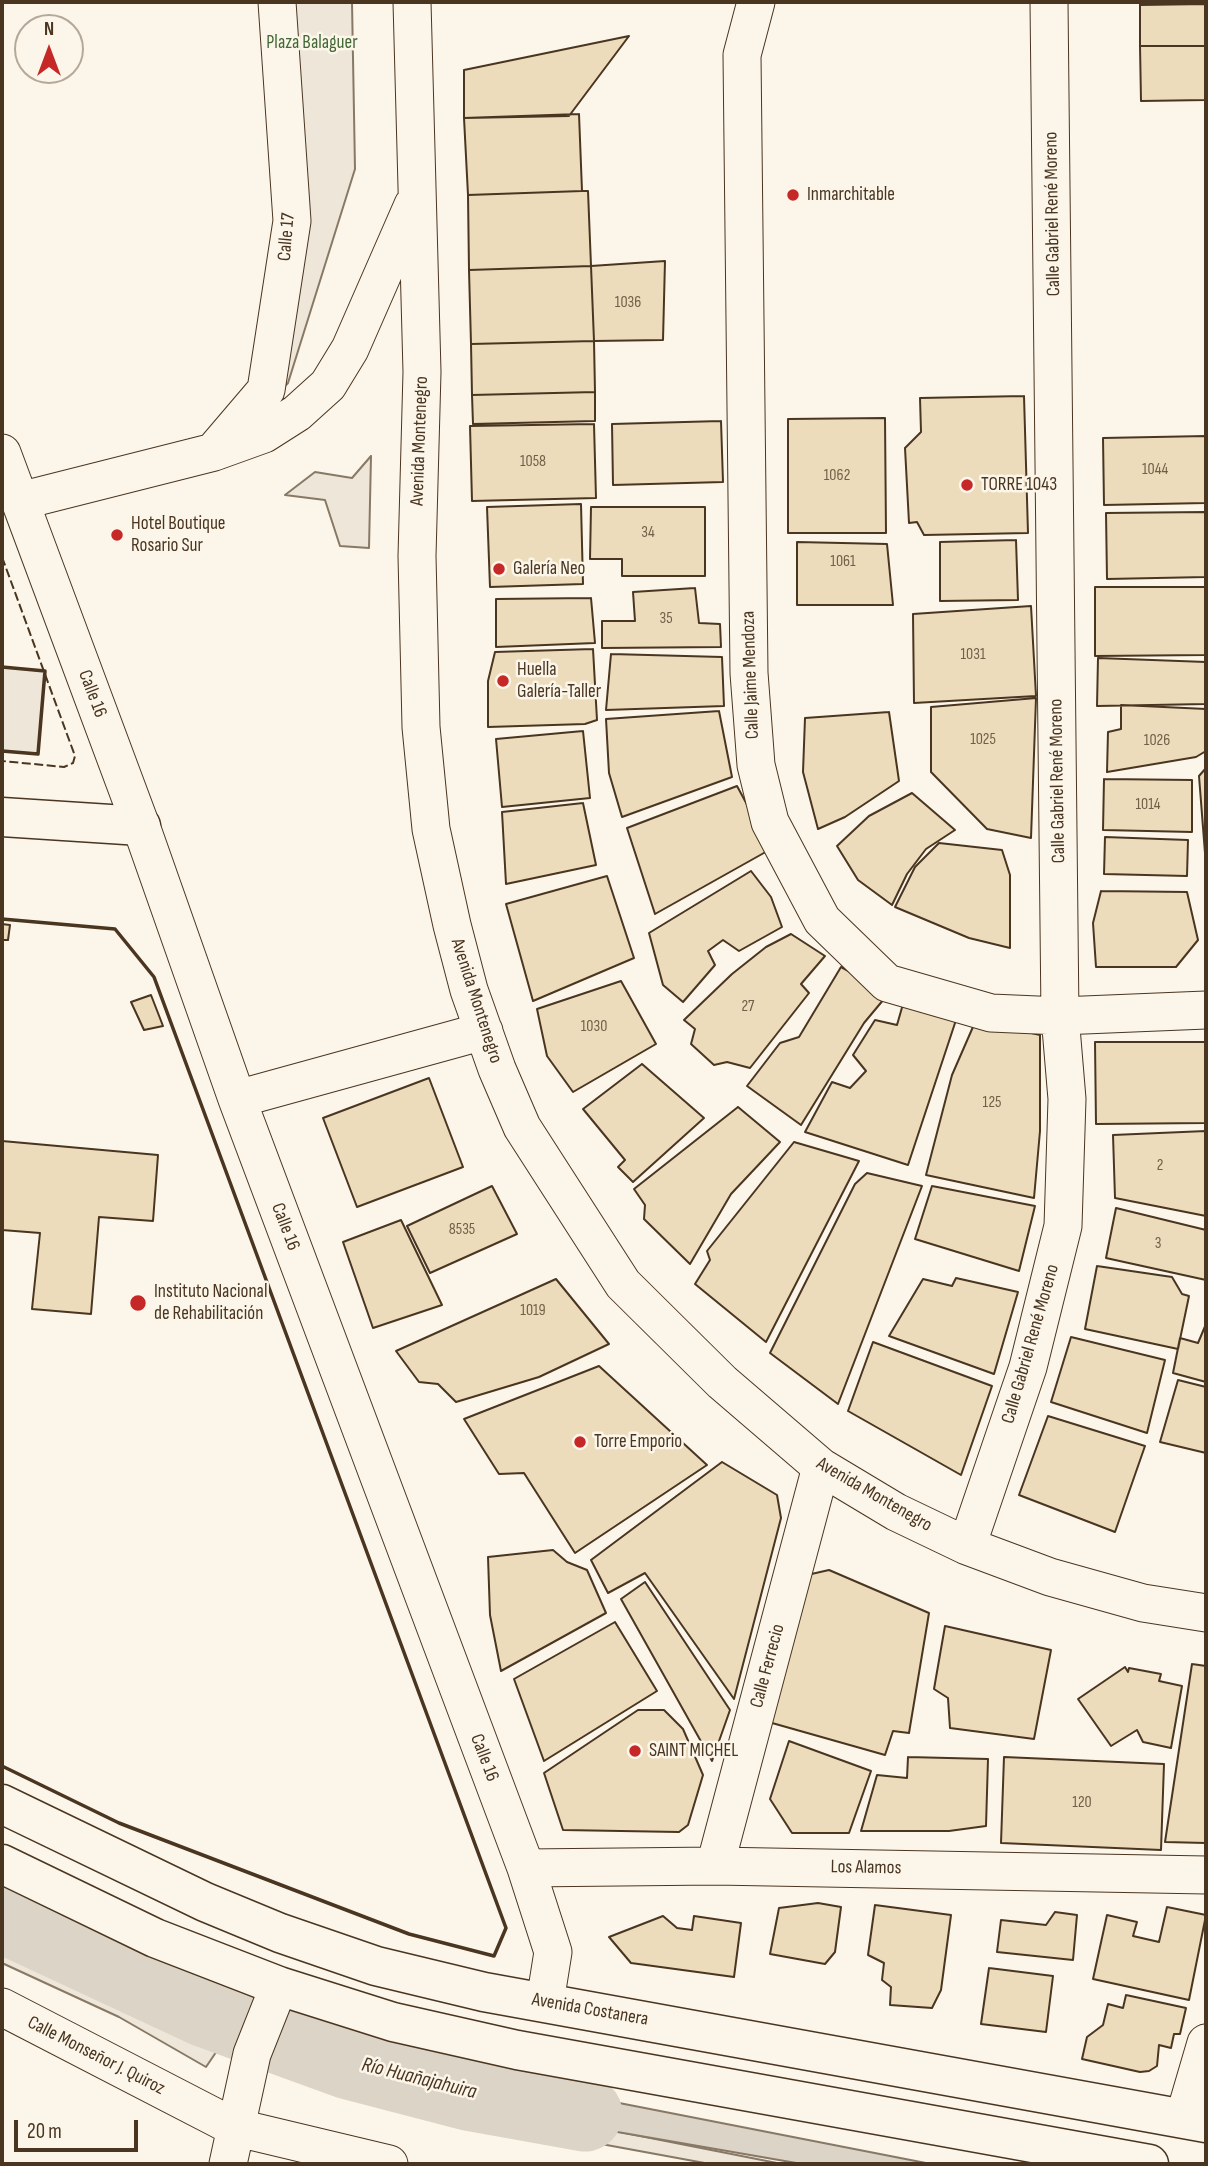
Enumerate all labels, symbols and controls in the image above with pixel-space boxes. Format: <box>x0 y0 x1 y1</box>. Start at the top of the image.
north arrow <box>14 14 84 84</box>
text: N <box>44 18 54 41</box>
park label: Plaza Balaguer <box>266 32 358 54</box>
street label: Calle Gabriel René Moreno <box>1040 131 1066 297</box>
place label: Inmarchitable <box>807 184 895 206</box>
marker: Inmarchitable <box>785 187 801 203</box>
street label: Calle 17 <box>274 212 300 262</box>
house number: 1036 <box>615 293 641 313</box>
street label: Avenida Montenegro <box>406 376 434 506</box>
house number: 1058 <box>520 452 546 472</box>
house number: 1044 <box>1142 460 1168 480</box>
house number: 1062 <box>824 466 850 486</box>
place label: TORRE 1043 <box>981 474 1057 496</box>
marker: TORRE 1043 <box>959 477 975 493</box>
place label: Hotel Boutique Rosario Sur <box>131 513 225 557</box>
house number: 34 <box>641 523 655 543</box>
marker: Hotel Boutique Rosario Sur <box>109 527 125 543</box>
house number: 1061 <box>830 552 856 572</box>
place label: Galería Neo <box>513 558 585 580</box>
marker: Galería Neo <box>491 561 507 577</box>
house number: 35 <box>659 609 673 629</box>
street label: Calle Jaime Mendoza <box>737 610 765 740</box>
house number: 1031 <box>960 645 986 665</box>
place label: Huella Galería-Taller <box>517 659 601 703</box>
street label: Calle 16 <box>73 667 111 721</box>
marker: Huella Galería-Taller <box>495 673 511 689</box>
street label: Calle Gabriel René Moreno <box>1045 698 1071 864</box>
house number: 1025 <box>970 730 996 750</box>
house number: 1026 <box>1144 731 1170 751</box>
house number: 1014 <box>1135 795 1161 815</box>
street label: Avenida Montenegro <box>445 936 507 1066</box>
house number: 27 <box>741 997 755 1017</box>
house number: 1030 <box>581 1017 607 1037</box>
house number: 125 <box>983 1093 1001 1113</box>
house number: 2 <box>1157 1156 1163 1176</box>
street label: Calle 16 <box>266 1200 304 1254</box>
house number: 8535 <box>449 1220 475 1240</box>
house number: 3 <box>1155 1234 1161 1254</box>
street label: Calle Gabriel René Moreno <box>997 1262 1065 1426</box>
place label: Instituto Nacional de Rehabilitación <box>154 1281 267 1325</box>
marker: Instituto Nacional de Rehabilitación <box>128 1293 148 1313</box>
house number: 1019 <box>520 1301 546 1321</box>
place label: Torre Emporio <box>594 1431 682 1453</box>
marker: Torre Emporio <box>572 1434 588 1450</box>
street label: Avenida Montenegro <box>812 1453 936 1537</box>
street label: Calle Ferrecio <box>746 1622 790 1710</box>
street label: Calle 16 <box>465 1731 503 1785</box>
place label: SAINT MICHEL <box>649 1740 738 1762</box>
marker: SAINT MICHEL <box>627 1743 643 1759</box>
house number: 120 <box>1072 1793 1092 1813</box>
street label: Los Alamos <box>830 1856 902 1880</box>
street label: Avenida Costanera <box>530 1989 650 2031</box>
street label: Calle Monseñor J. Quiroz <box>24 2012 168 2100</box>
water label: Río Huañajahuira <box>359 2053 479 2105</box>
scale bar <box>18 2106 142 2150</box>
text: 20 m <box>27 2119 62 2144</box>

